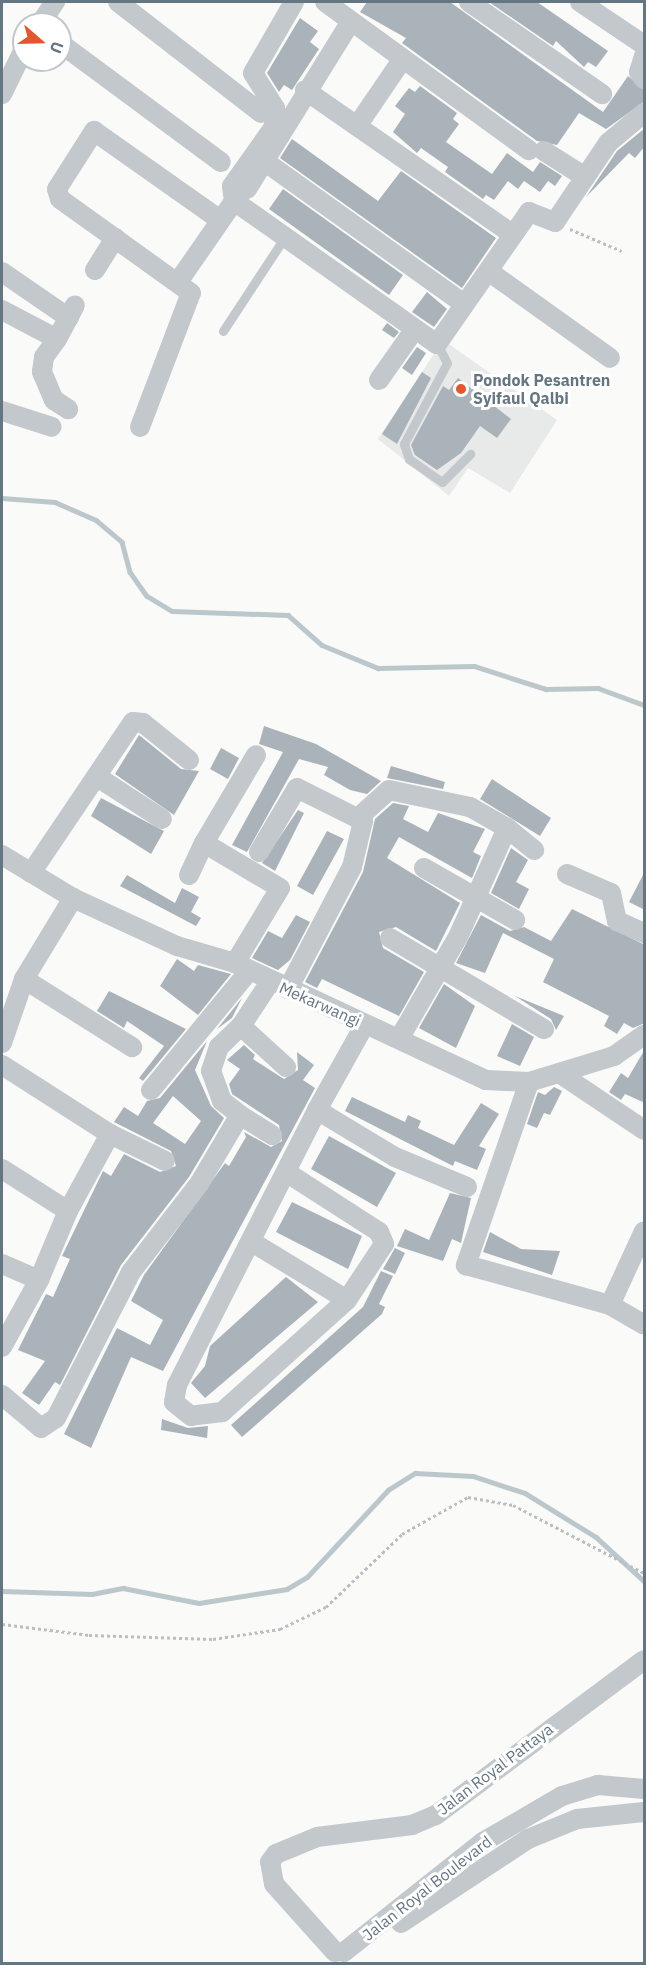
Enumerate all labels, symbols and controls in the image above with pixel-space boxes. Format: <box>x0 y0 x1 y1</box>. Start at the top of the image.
north arrow <box>12 12 72 72</box>
text: U <box>46 39 68 56</box>
place label: Pondok Pesantren Syifaul Qalbi <box>473 370 610 408</box>
marker: Pondok Pesantren Syifaul Qalbi <box>454 382 468 396</box>
street label: Mekarwangi <box>276 978 364 1030</box>
street label: Jalan Royal Pattaya <box>433 1719 557 1819</box>
street label: Jalan Royal Boulevard <box>359 1832 495 1944</box>

